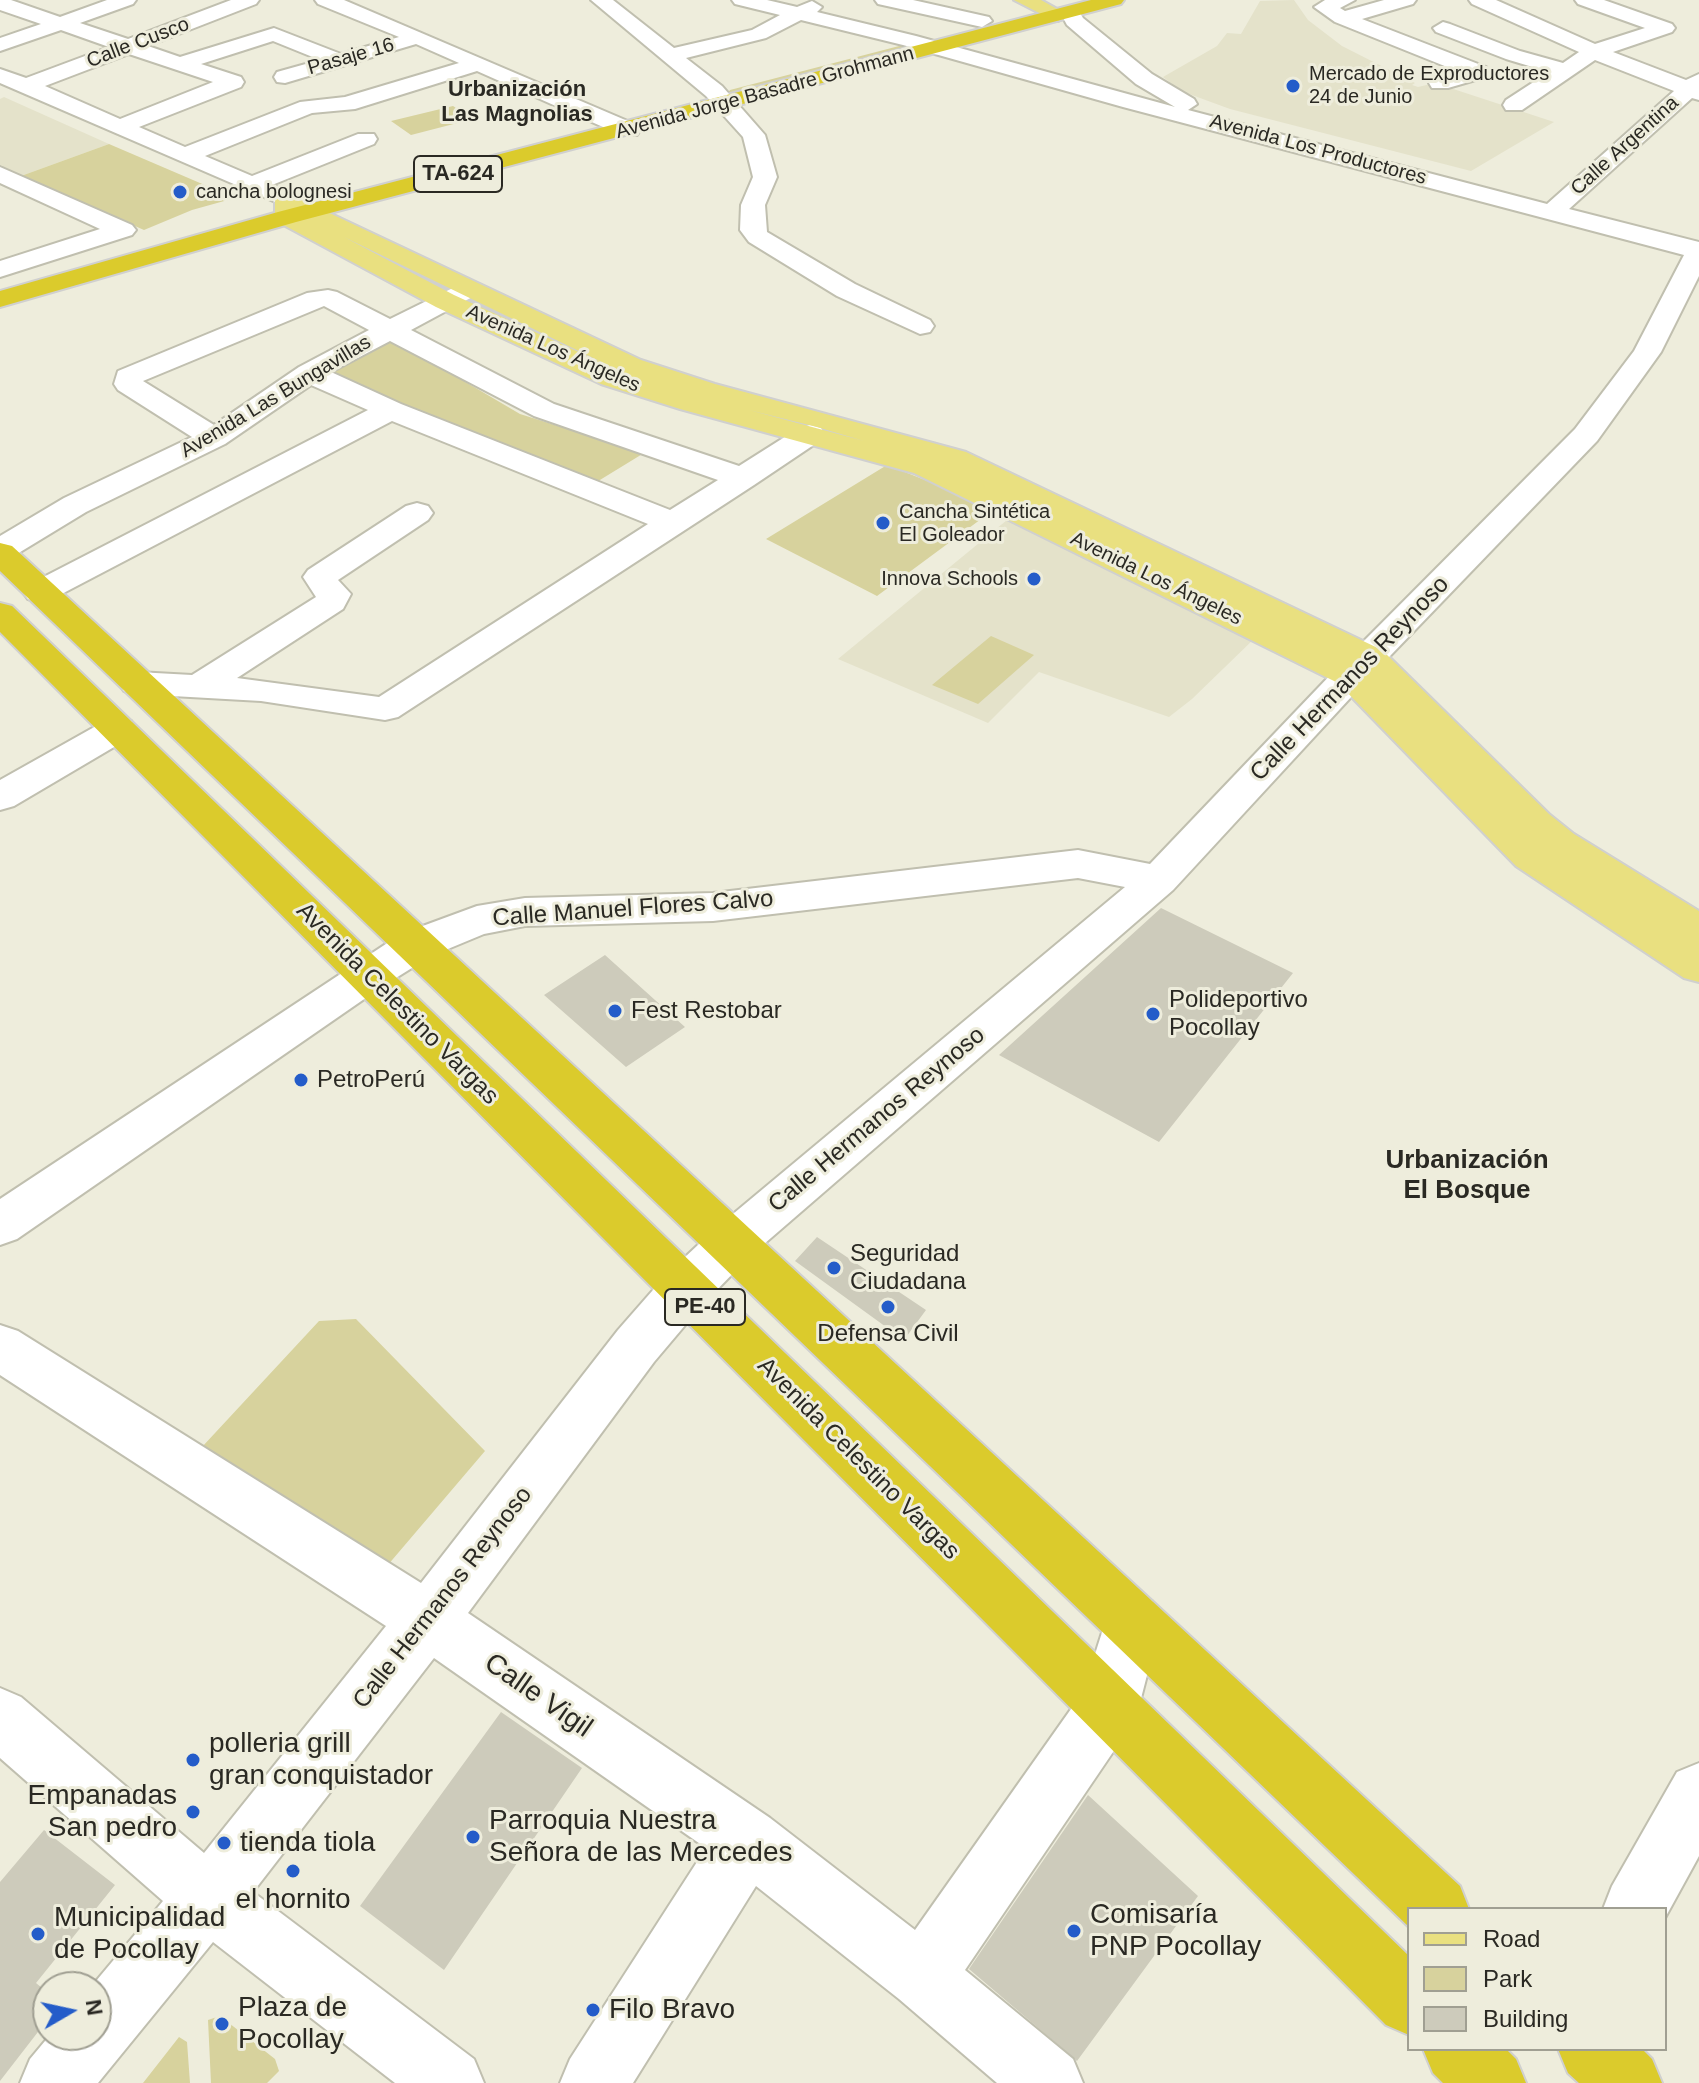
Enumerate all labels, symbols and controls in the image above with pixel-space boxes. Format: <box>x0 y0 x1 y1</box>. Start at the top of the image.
street label: Calle Cusco <box>83 12 193 74</box>
street label: Pasaje 16 <box>305 33 397 81</box>
street label: Avenida Jorge Basadre Grohmann <box>613 42 917 144</box>
place label: Mercado de Exproductores 24 de Junio <box>1309 62 1549 109</box>
district label: Urbanización Las Magnolias <box>441 77 593 128</box>
marker: Mercado de Exproductores 24 de Junio <box>1284 77 1302 95</box>
street label: Calle Argentina <box>1566 91 1684 201</box>
street label: Avenida Los Productores <box>1207 110 1429 190</box>
road number: TA-624 <box>414 156 502 192</box>
place label: cancha bolognesi <box>196 180 352 204</box>
marker: cancha bolognesi <box>171 183 189 201</box>
street label: Avenida Los Ángeles <box>462 300 644 398</box>
street label: Avenida Las Bungavillas <box>177 331 375 463</box>
place label: Cancha Sintética El Goleador <box>899 500 1050 547</box>
marker: Cancha Sintética El Goleador <box>874 514 892 532</box>
street label: Avenida Los Ángeles <box>1066 527 1246 631</box>
place label: Innova Schools <box>881 567 1018 591</box>
marker: Innova Schools <box>1025 570 1043 588</box>
street label: Calle Hermanos Reynoso <box>1245 571 1455 787</box>
street label: Calle Manuel Flores Calvo <box>492 885 774 933</box>
street label: Avenida Celestino Vargas <box>290 897 504 1111</box>
place label: Polideportivo Pocollay <box>1169 986 1308 1042</box>
place label: Fest Restobar <box>631 997 782 1025</box>
marker: Fest Restobar <box>606 1002 624 1020</box>
marker: Polideportivo Pocollay <box>1144 1005 1162 1023</box>
street label: Calle Hermanos Reynoso <box>763 1021 991 1219</box>
place label: PetroPerú <box>317 1066 425 1094</box>
marker: PetroPerú <box>292 1071 310 1089</box>
district label: Urbanización El Bosque <box>1385 1145 1549 1206</box>
place label: Seguridad Ciudadana <box>850 1240 966 1296</box>
marker: Seguridad Ciudadana <box>825 1259 843 1277</box>
road number: PE-40 <box>665 1289 745 1325</box>
marker: Defensa Civil <box>879 1298 897 1316</box>
place label: Defensa Civil <box>817 1320 959 1348</box>
street label: Avenida Celestino Vargas <box>751 1352 965 1566</box>
street label: Calle Hermanos Reynoso <box>347 1481 539 1715</box>
street label: Calle Vigil <box>478 1647 598 1745</box>
place label: polleria grill gran conquistador <box>209 1727 433 1793</box>
marker: polleria grill gran conquistador <box>184 1751 202 1769</box>
place label: Empanadas San pedro <box>28 1779 177 1845</box>
marker: Empanadas San pedro <box>184 1803 202 1821</box>
place label: Parroquia Nuestra Señora de las Mercedes <box>489 1804 793 1870</box>
place label: tienda tiola <box>240 1826 375 1860</box>
marker: Parroquia Nuestra Señora de las Mercedes <box>464 1828 482 1846</box>
marker: tienda tiola <box>215 1834 233 1852</box>
marker: el hornito <box>284 1862 302 1880</box>
place label: el hornito <box>235 1883 351 1917</box>
place label: Comisaría PNP Pocollay <box>1090 1898 1261 1964</box>
place label: Municipalidad de Pocollay <box>54 1901 225 1967</box>
legend <box>1407 1907 1667 2051</box>
marker: Comisaría PNP Pocollay <box>1065 1922 1083 1940</box>
marker: Municipalidad de Pocollay <box>29 1925 47 1943</box>
text: Road <box>1483 1925 1540 1952</box>
text: Park <box>1483 1965 1532 1992</box>
north arrow <box>32 1971 112 2051</box>
place label: Plaza de Pocollay <box>238 1991 347 2057</box>
place label: Filo Bravo <box>609 1993 735 2027</box>
text: N <box>81 1998 108 2017</box>
marker: Filo Bravo <box>584 2001 602 2019</box>
text: Building <box>1483 2005 1568 2032</box>
marker: Plaza de Pocollay <box>213 2015 231 2033</box>

